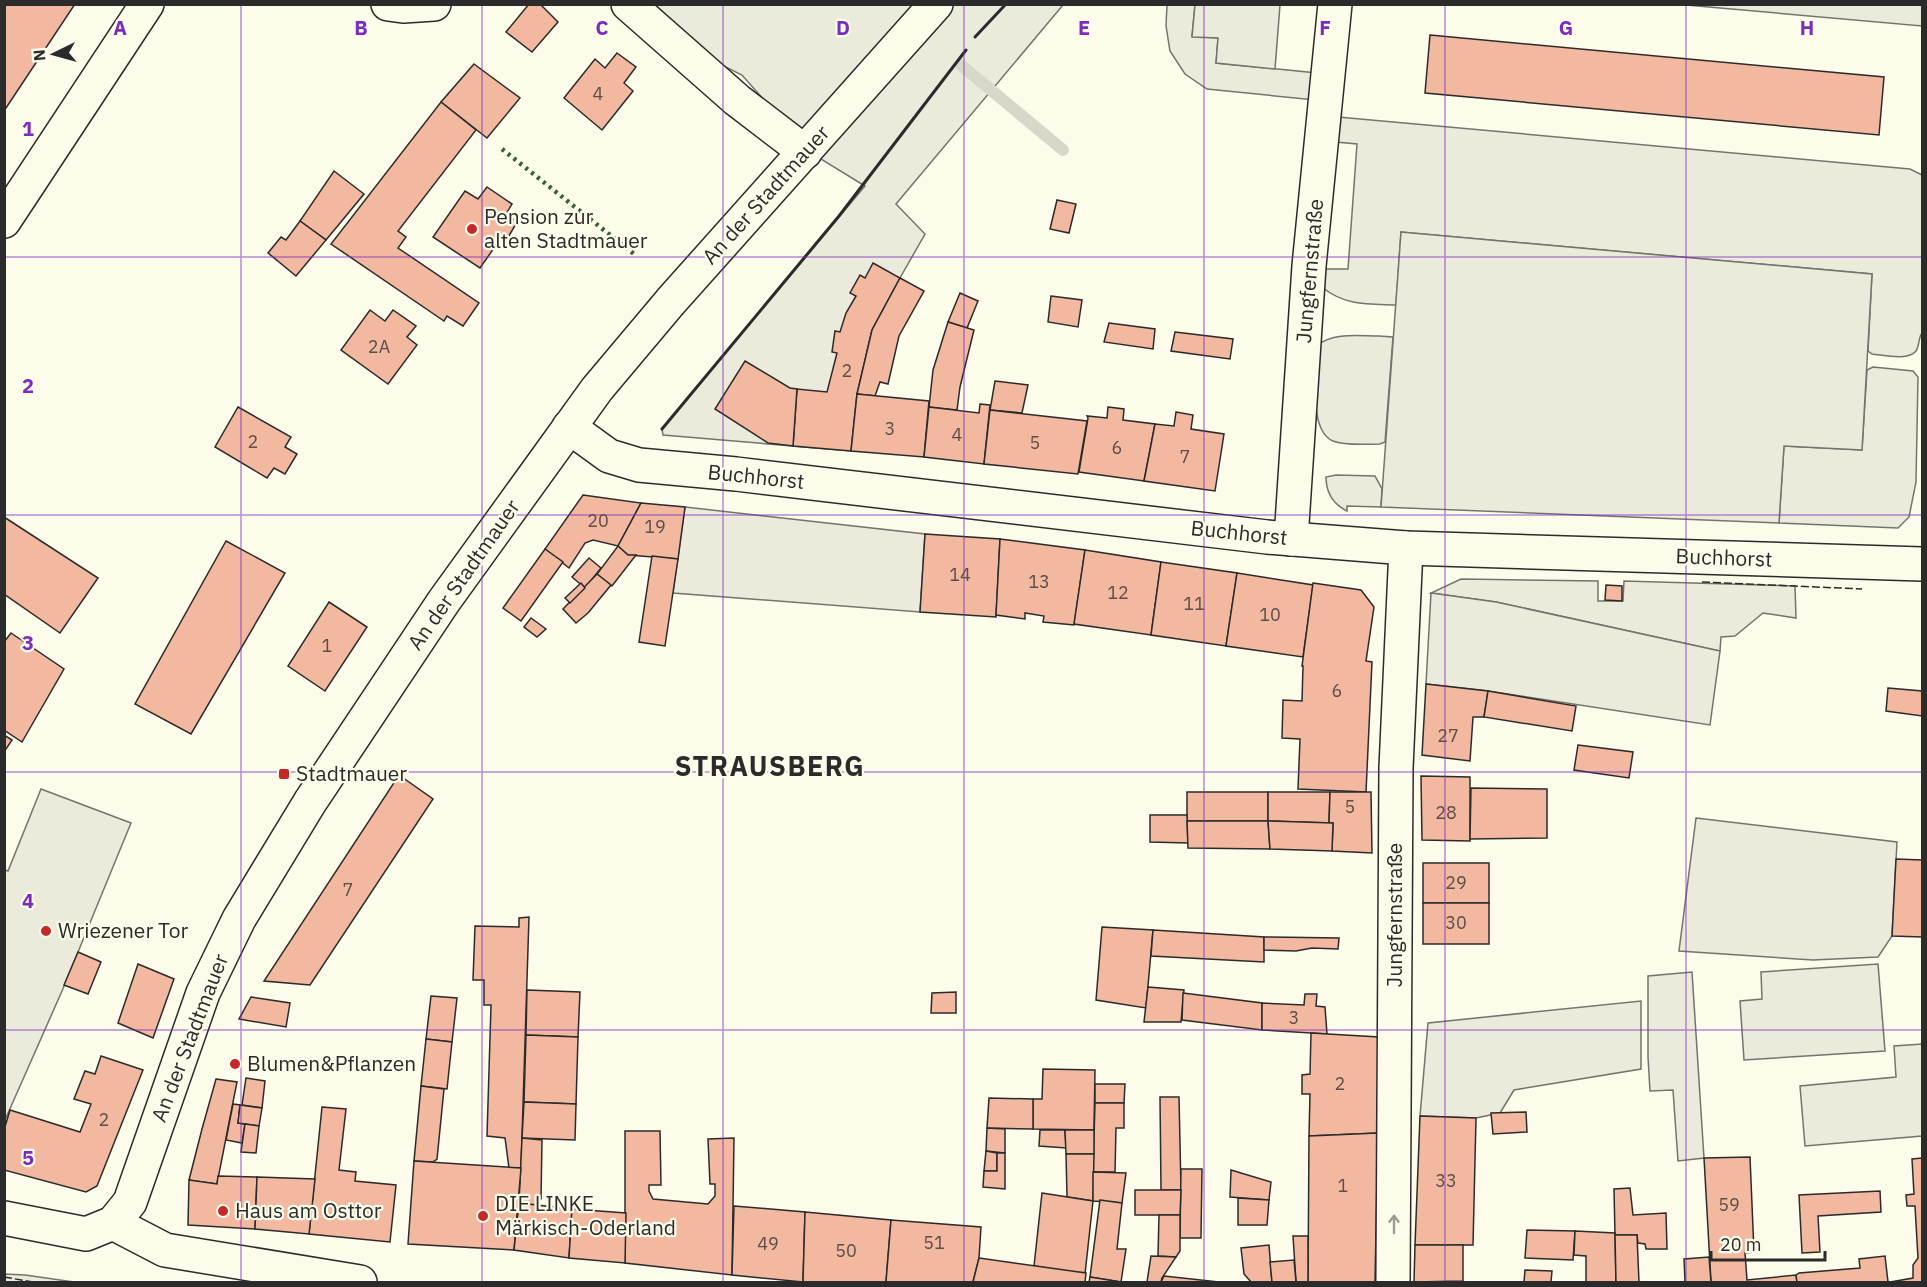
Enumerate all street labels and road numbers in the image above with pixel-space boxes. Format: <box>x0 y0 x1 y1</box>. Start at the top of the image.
street label: An der Stadtmauer <box>695 119 835 270</box>
street label: Jungfernstraße <box>1289 198 1329 344</box>
street label: Buchhorst <box>706 457 806 495</box>
street label: An der Stadtmauer <box>401 493 526 655</box>
street label: Buchhorst <box>1189 513 1289 551</box>
street label: Buchhorst <box>1675 541 1773 573</box>
street label: Jungfernstraße <box>1380 843 1408 987</box>
street label: An der Stadtmauer <box>144 949 234 1126</box>

